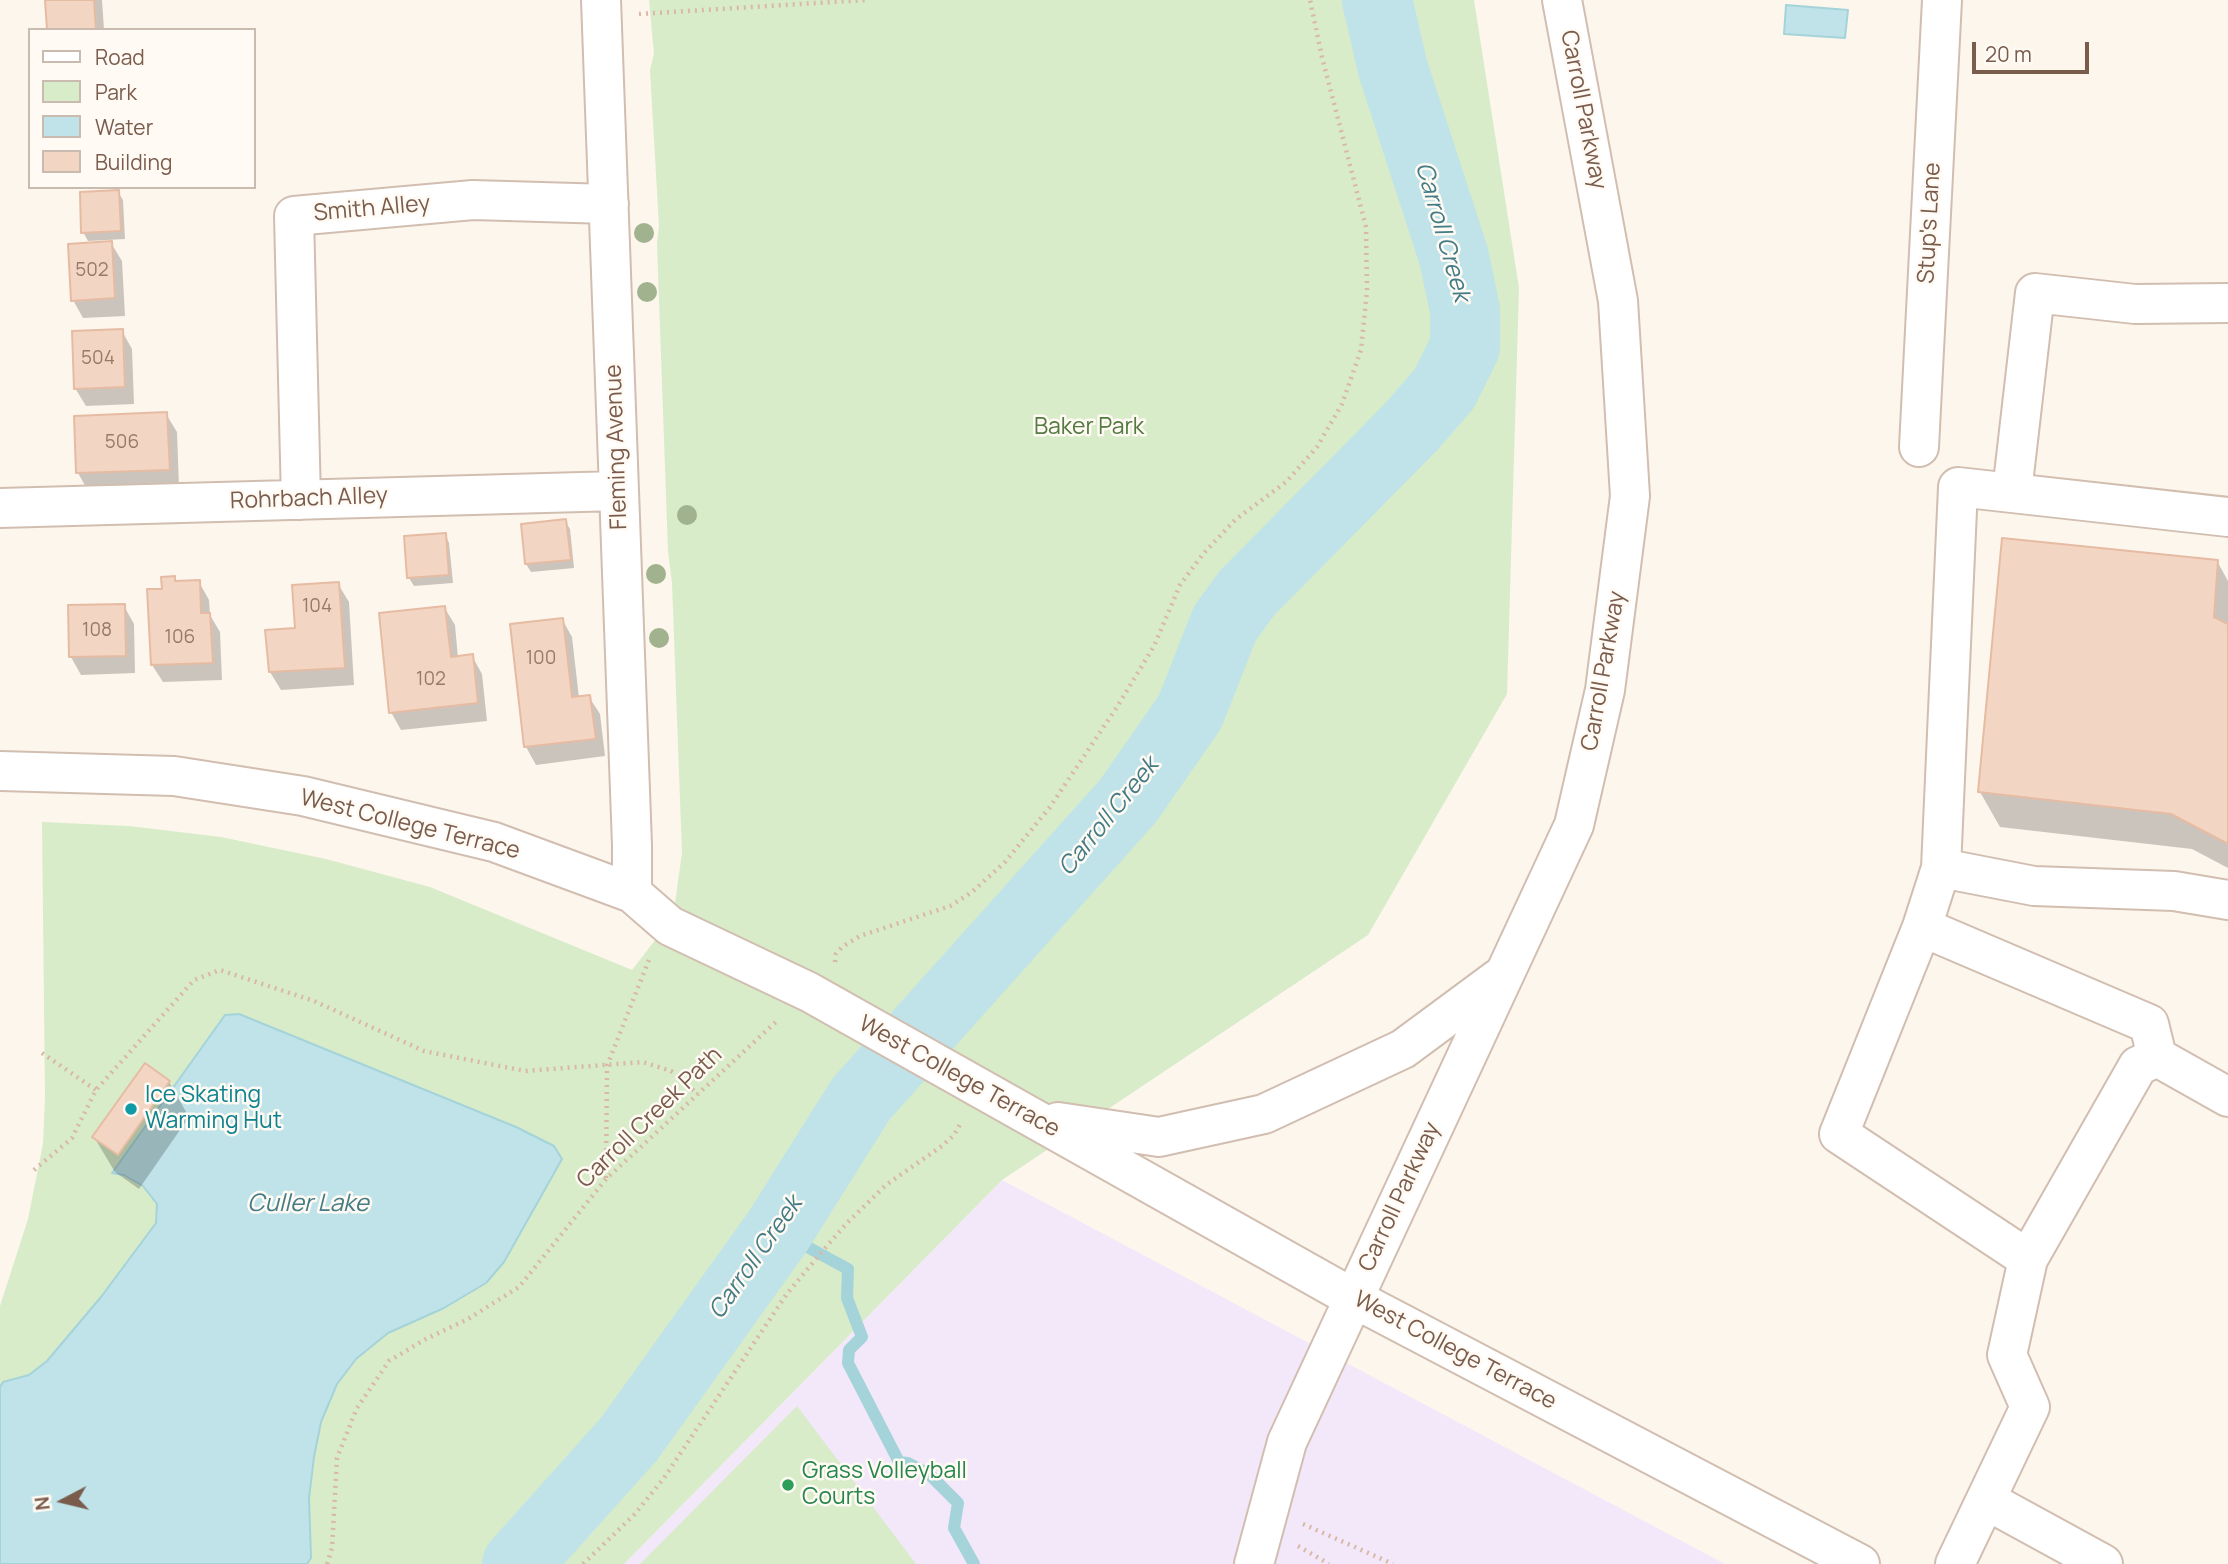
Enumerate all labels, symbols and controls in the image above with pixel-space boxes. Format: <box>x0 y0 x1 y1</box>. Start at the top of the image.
legend <box>28 28 256 189</box>
street label: Carroll Parkway <box>1554 28 1612 192</box>
scale bar <box>1976 28 2093 72</box>
text: 20 m <box>1985 40 2032 68</box>
text: Road <box>95 43 145 71</box>
text: Park <box>95 78 137 106</box>
text: Water <box>95 113 153 141</box>
text: Building <box>95 148 172 176</box>
water label: Carroll Creek <box>1408 159 1476 305</box>
street label: Stup's Lane <box>1913 162 1947 284</box>
street label: Smith Alley <box>312 190 432 228</box>
house number: 502 <box>75 260 109 282</box>
house number: 504 <box>81 348 115 370</box>
street label: Fleming Avenue <box>600 364 634 530</box>
park label: Baker Park <box>1034 414 1144 442</box>
house number: 506 <box>105 432 139 454</box>
street label: Rohrbach Alley <box>230 482 388 516</box>
street label: Carroll Parkway <box>1576 589 1632 753</box>
house number: 104 <box>302 596 332 618</box>
house number: 108 <box>82 620 112 642</box>
house number: 106 <box>165 627 195 649</box>
house number: 100 <box>526 648 556 670</box>
house number: 102 <box>416 669 446 691</box>
water label: Carroll Creek <box>1053 752 1165 882</box>
street label: West College Terrace <box>297 784 523 866</box>
street label: West College Terrace <box>854 1010 1064 1144</box>
street label: Carroll Creek Path <box>572 1042 728 1194</box>
place label: Ice Skating Warming Hut <box>145 1082 282 1136</box>
marker: Ice Skating Warming Hut <box>123 1101 139 1117</box>
street label: Carroll Parkway <box>1353 1118 1447 1276</box>
water label: Culler Lake <box>247 1190 369 1218</box>
water label: Carroll Creek <box>703 1191 809 1325</box>
street label: West College Terrace <box>1349 1286 1561 1416</box>
place label: Grass Volleyball Courts <box>802 1458 967 1512</box>
north arrow <box>28 1466 98 1536</box>
marker: Grass Volleyball Courts <box>780 1477 796 1493</box>
text: N <box>28 1495 56 1512</box>

